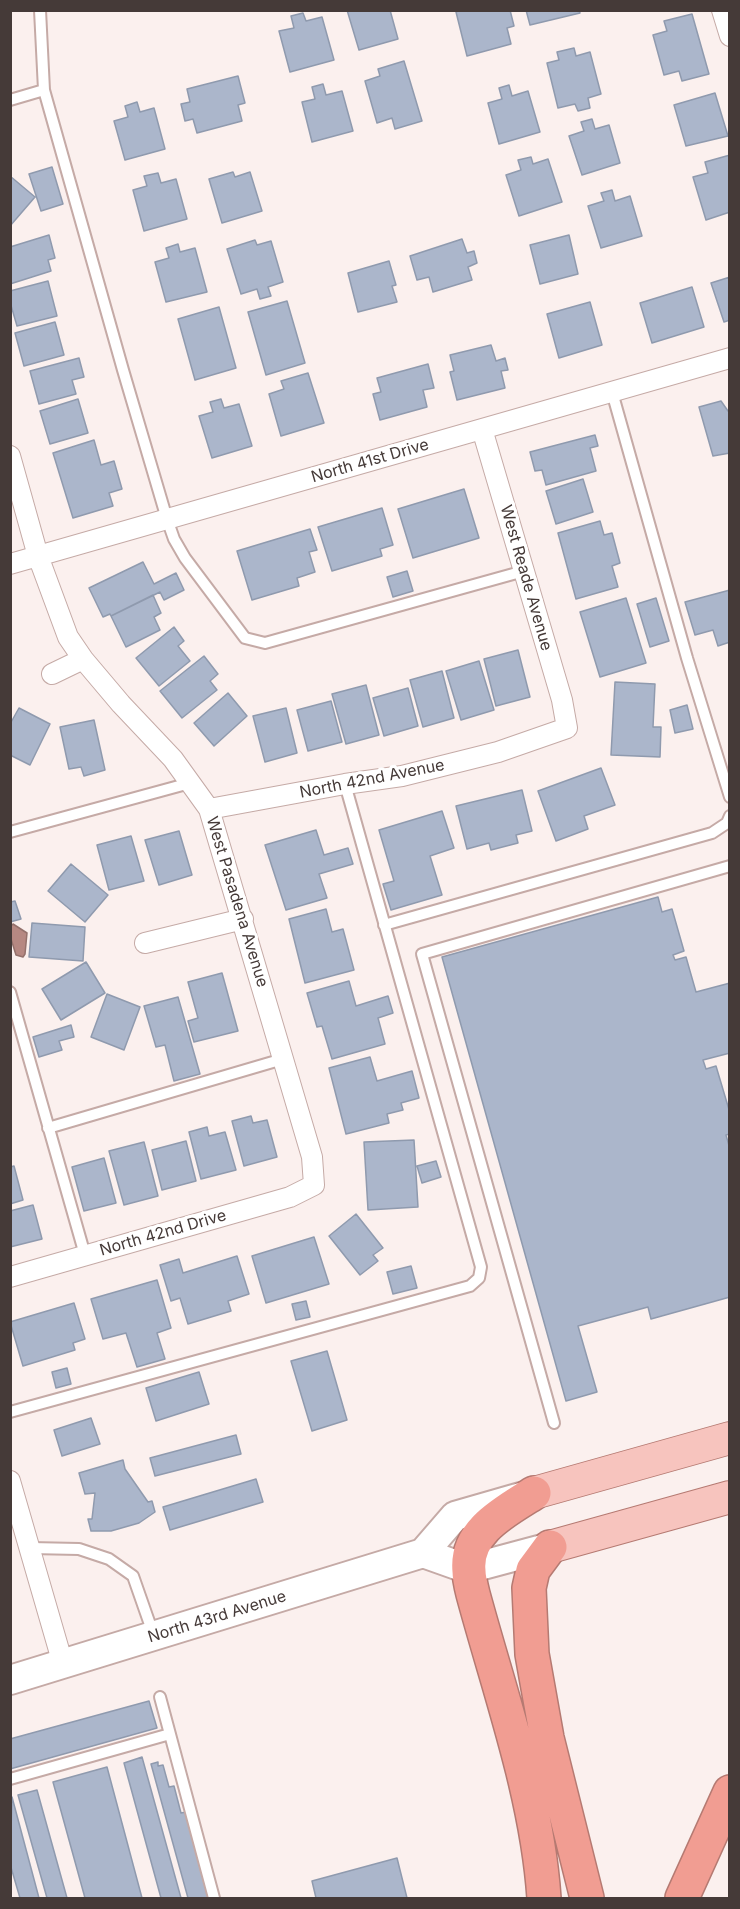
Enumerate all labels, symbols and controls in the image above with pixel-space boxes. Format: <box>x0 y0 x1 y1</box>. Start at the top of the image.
street label: North 41st Drive <box>309 435 431 487</box>
street label: West Reade Avenue <box>496 503 556 653</box>
street label: North 42nd Avenue <box>298 756 446 802</box>
street label: West Pasadena Avenue <box>202 814 272 990</box>
street label: North 42nd Drive <box>98 1206 228 1260</box>
street label: North 43rd Avenue <box>146 1587 288 1647</box>

